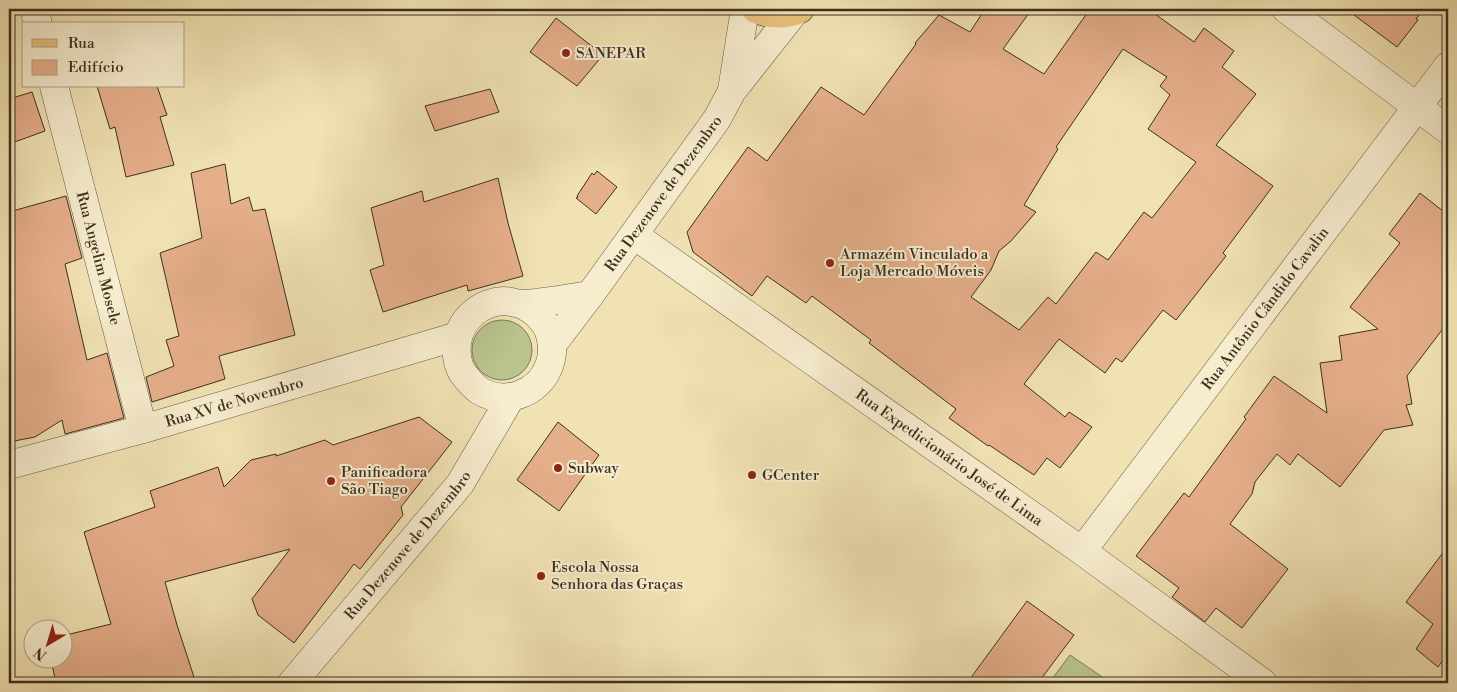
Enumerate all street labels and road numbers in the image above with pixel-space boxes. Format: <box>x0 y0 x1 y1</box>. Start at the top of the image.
street label: Rua Dezenove de Dezembro <box>600 112 726 275</box>
street label: Rua Angelim Mosele <box>72 189 125 327</box>
street label: Rua Antônio Cândido Cavalin <box>1197 223 1333 394</box>
street label: Rua XV de Novembro <box>163 373 306 431</box>
street label: Rua Expedicionário José de Lima <box>852 385 1047 530</box>
street label: Rua Dezenove de Dezembro <box>340 467 475 624</box>

